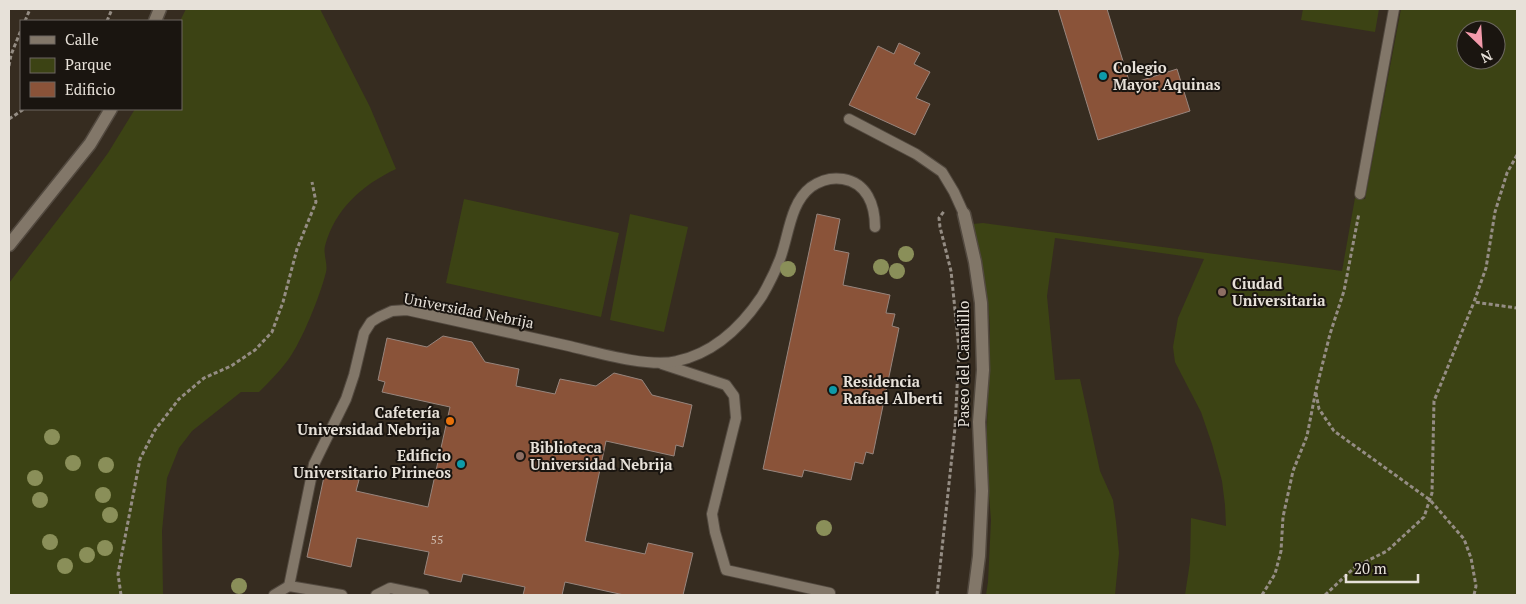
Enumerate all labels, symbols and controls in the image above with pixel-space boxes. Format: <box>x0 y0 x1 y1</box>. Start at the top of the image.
legend <box>20 20 182 110</box>
north arrow <box>1456 20 1506 70</box>
text: Calle <box>65 29 99 49</box>
text: N <box>1478 46 1496 68</box>
text: Parque <box>65 54 112 74</box>
place label: Colegio Mayor Aquinas <box>1113 57 1221 94</box>
marker: Colegio Mayor Aquinas <box>1097 70 1109 82</box>
text: Edificio <box>65 79 115 99</box>
place label: Ciudad Universitaria <box>1232 273 1326 310</box>
marker: Ciudad Universitaria <box>1216 286 1228 298</box>
street label: Universidad Nebrija <box>402 288 536 332</box>
street label: Paseo del Canalillo <box>953 301 973 427</box>
place label: Residencia Rafael Alberti <box>843 371 943 408</box>
marker: Residencia Rafael Alberti <box>827 384 839 396</box>
place label: Cafetería Universidad Nebrija <box>297 402 441 439</box>
marker: Cafetería Universidad Nebrija <box>444 415 456 427</box>
place label: Biblioteca Universidad Nebrija <box>530 437 673 474</box>
place label: Edificio Universitario Pirineos <box>293 445 451 482</box>
marker: Biblioteca Universidad Nebrija <box>514 450 526 462</box>
marker: Edificio Universitario Pirineos <box>455 458 467 470</box>
house number: 55 <box>431 532 443 547</box>
scale bar <box>1346 552 1418 584</box>
text: 20 m <box>1354 558 1387 578</box>

